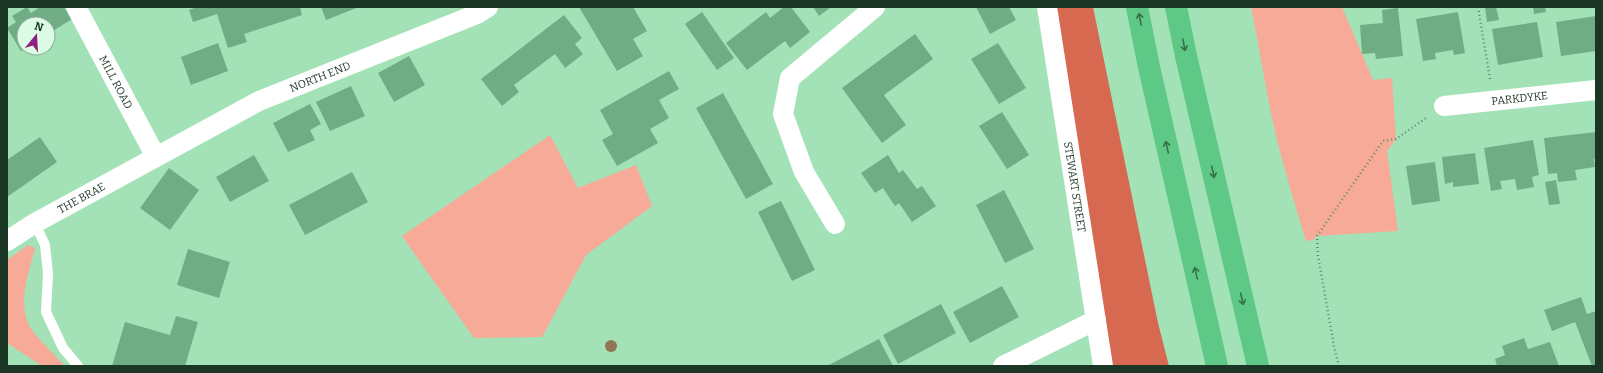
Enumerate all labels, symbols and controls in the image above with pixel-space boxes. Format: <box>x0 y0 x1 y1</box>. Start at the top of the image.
one-way arrow <box>1135 13 1143 26</box>
north arrow <box>16 16 56 56</box>
text: N <box>33 19 45 35</box>
one-way arrow <box>1180 38 1188 51</box>
street label: MILL ROAD <box>97 53 136 111</box>
street label: NORTH END <box>288 59 352 95</box>
street label: PARKDYKE <box>1491 89 1549 107</box>
one-way arrow <box>1162 140 1170 153</box>
street label: STEWART STREET <box>1062 141 1089 234</box>
one-way arrow <box>1209 165 1217 178</box>
street label: THE BRAE <box>55 180 107 216</box>
one-way arrow <box>1191 267 1199 280</box>
one-way arrow <box>1239 292 1247 305</box>

